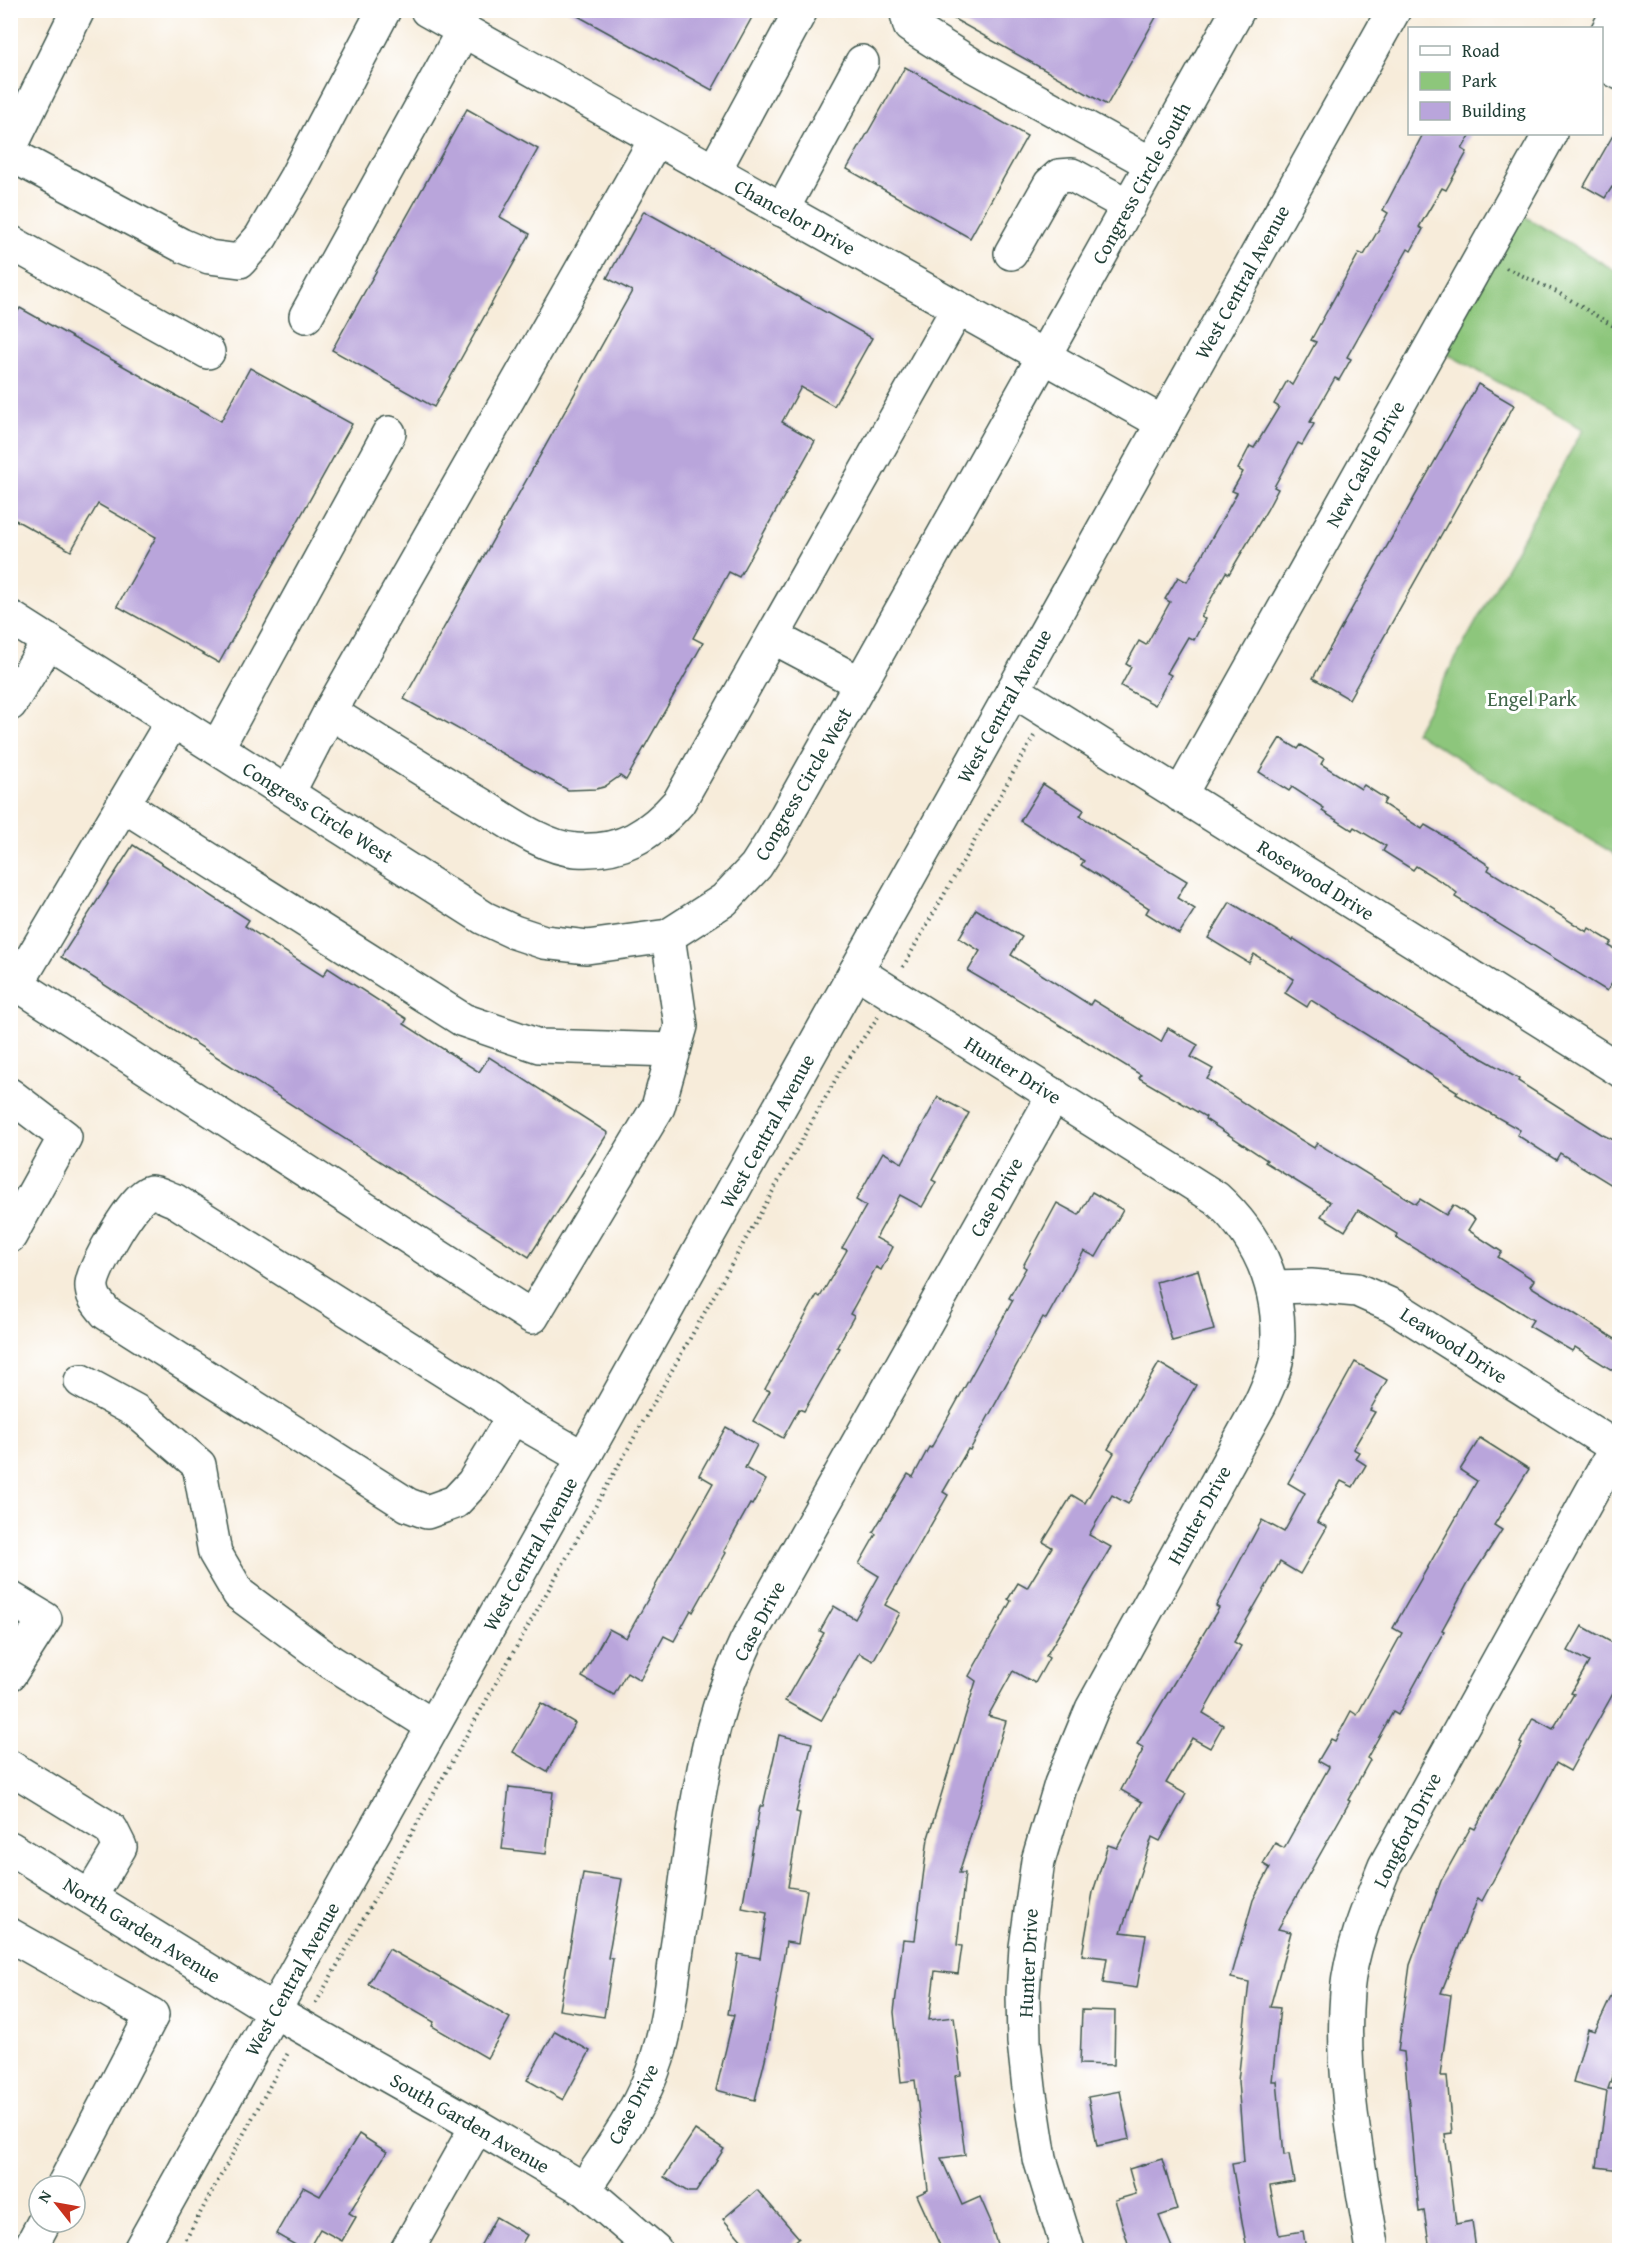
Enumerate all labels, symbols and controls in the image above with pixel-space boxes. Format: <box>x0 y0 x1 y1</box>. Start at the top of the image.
legend <box>1408 27 1603 135</box>
text: Road <box>1462 37 1500 64</box>
text: Park <box>1462 67 1498 94</box>
street label: Congress Circle South <box>1084 96 1197 269</box>
text: Building <box>1462 97 1526 124</box>
street label: Chancelor Drive <box>729 171 861 262</box>
street label: West Central Avenue <box>1187 199 1296 364</box>
street label: New Castle Drive <box>1318 395 1411 532</box>
street label: West Central Avenue <box>949 623 1058 788</box>
park label: Engel Park <box>1487 684 1577 713</box>
street label: Congress Circle West <box>747 702 858 866</box>
street label: Congress Circle West <box>237 753 399 870</box>
street label: Rosewood Drive <box>1252 832 1380 927</box>
street label: Hunter Drive <box>959 1028 1067 1111</box>
street label: West Central Avenue <box>712 1048 821 1213</box>
street label: Case Drive <box>962 1152 1029 1242</box>
street label: Leawood Drive <box>1395 1299 1514 1390</box>
street label: Hunter Drive <box>1159 1460 1238 1570</box>
street label: West Central Avenue <box>475 1471 584 1636</box>
street label: Case Drive <box>725 1576 792 1666</box>
street label: Longford Drive <box>1365 1767 1448 1892</box>
street label: North Garden Avenue <box>58 1869 227 1990</box>
street label: West Central Avenue <box>237 1896 346 2061</box>
street label: Hunter Drive <box>1010 1908 1045 2018</box>
street label: Case Drive <box>600 2058 665 2149</box>
street label: South Garden Avenue <box>385 2065 555 2180</box>
north arrow <box>27 2174 87 2234</box>
text: N <box>31 2185 57 2207</box>

